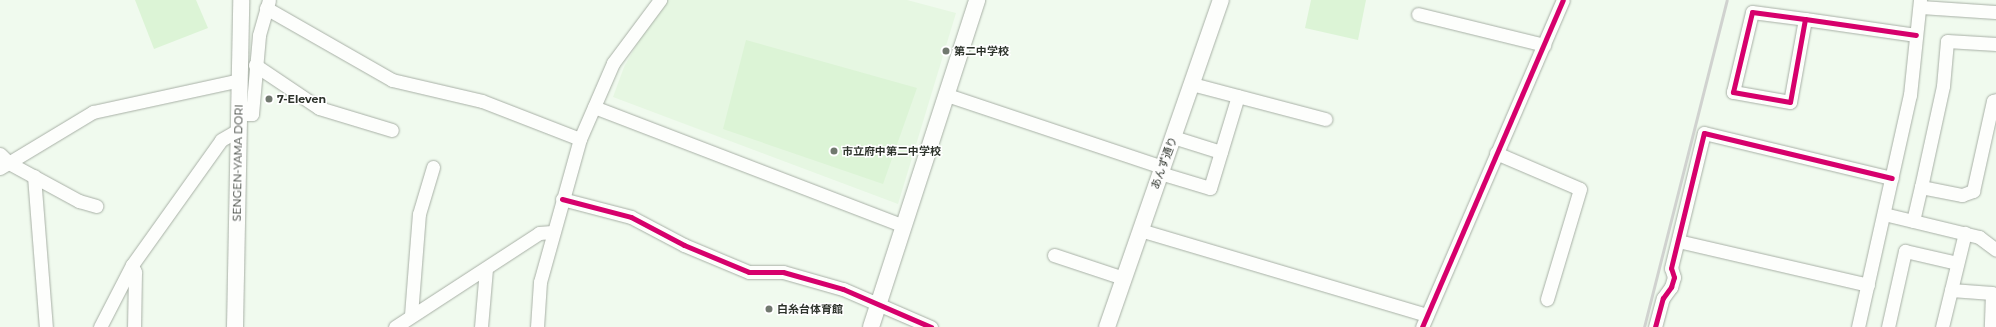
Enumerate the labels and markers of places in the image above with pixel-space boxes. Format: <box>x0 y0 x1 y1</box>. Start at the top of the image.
place label: 第二中学校 <box>954 44 1009 58</box>
marker: 第二中学校 <box>941 46 951 56</box>
place label: 7-Eleven <box>277 92 326 106</box>
marker: 7-Eleven <box>264 94 274 104</box>
place label: 市立府中第二中学校 <box>842 144 941 158</box>
marker: 市立府中第二中学校 <box>829 146 839 156</box>
place label: 白糸台体育館 <box>777 302 843 316</box>
marker: 白糸台体育館 <box>764 304 774 314</box>

